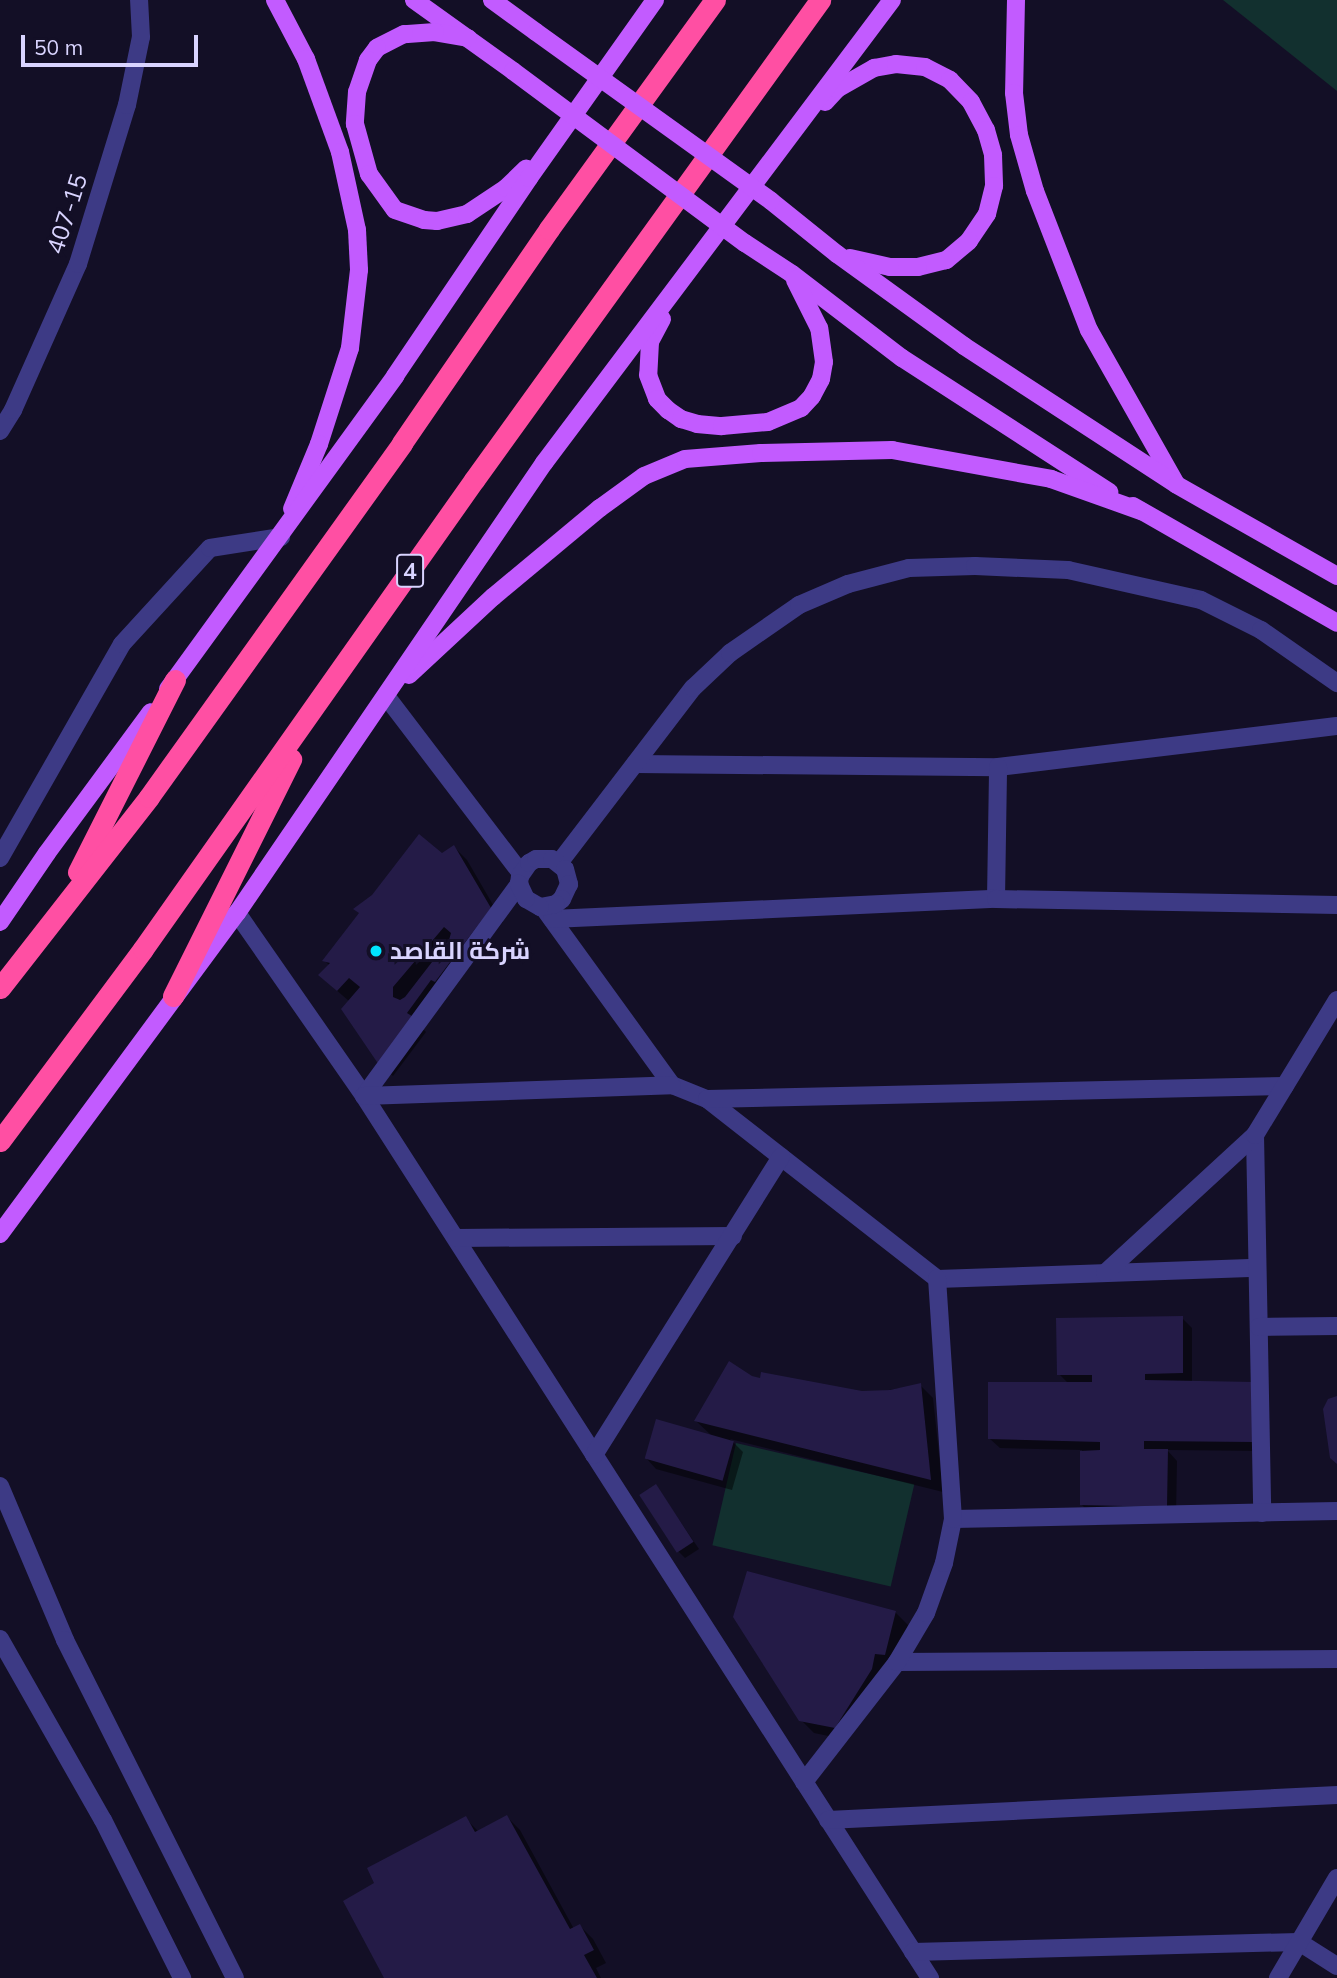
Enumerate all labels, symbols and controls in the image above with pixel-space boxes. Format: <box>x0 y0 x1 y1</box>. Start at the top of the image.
scale bar <box>24 21 201 65</box>
text: 50 m <box>34 34 83 60</box>
street label: 407-15 <box>41 170 93 258</box>
road number: 4 <box>396 552 424 590</box>
place label: شركة القاصد <box>390 937 530 965</box>
marker: شركة القاصد <box>368 943 384 959</box>

